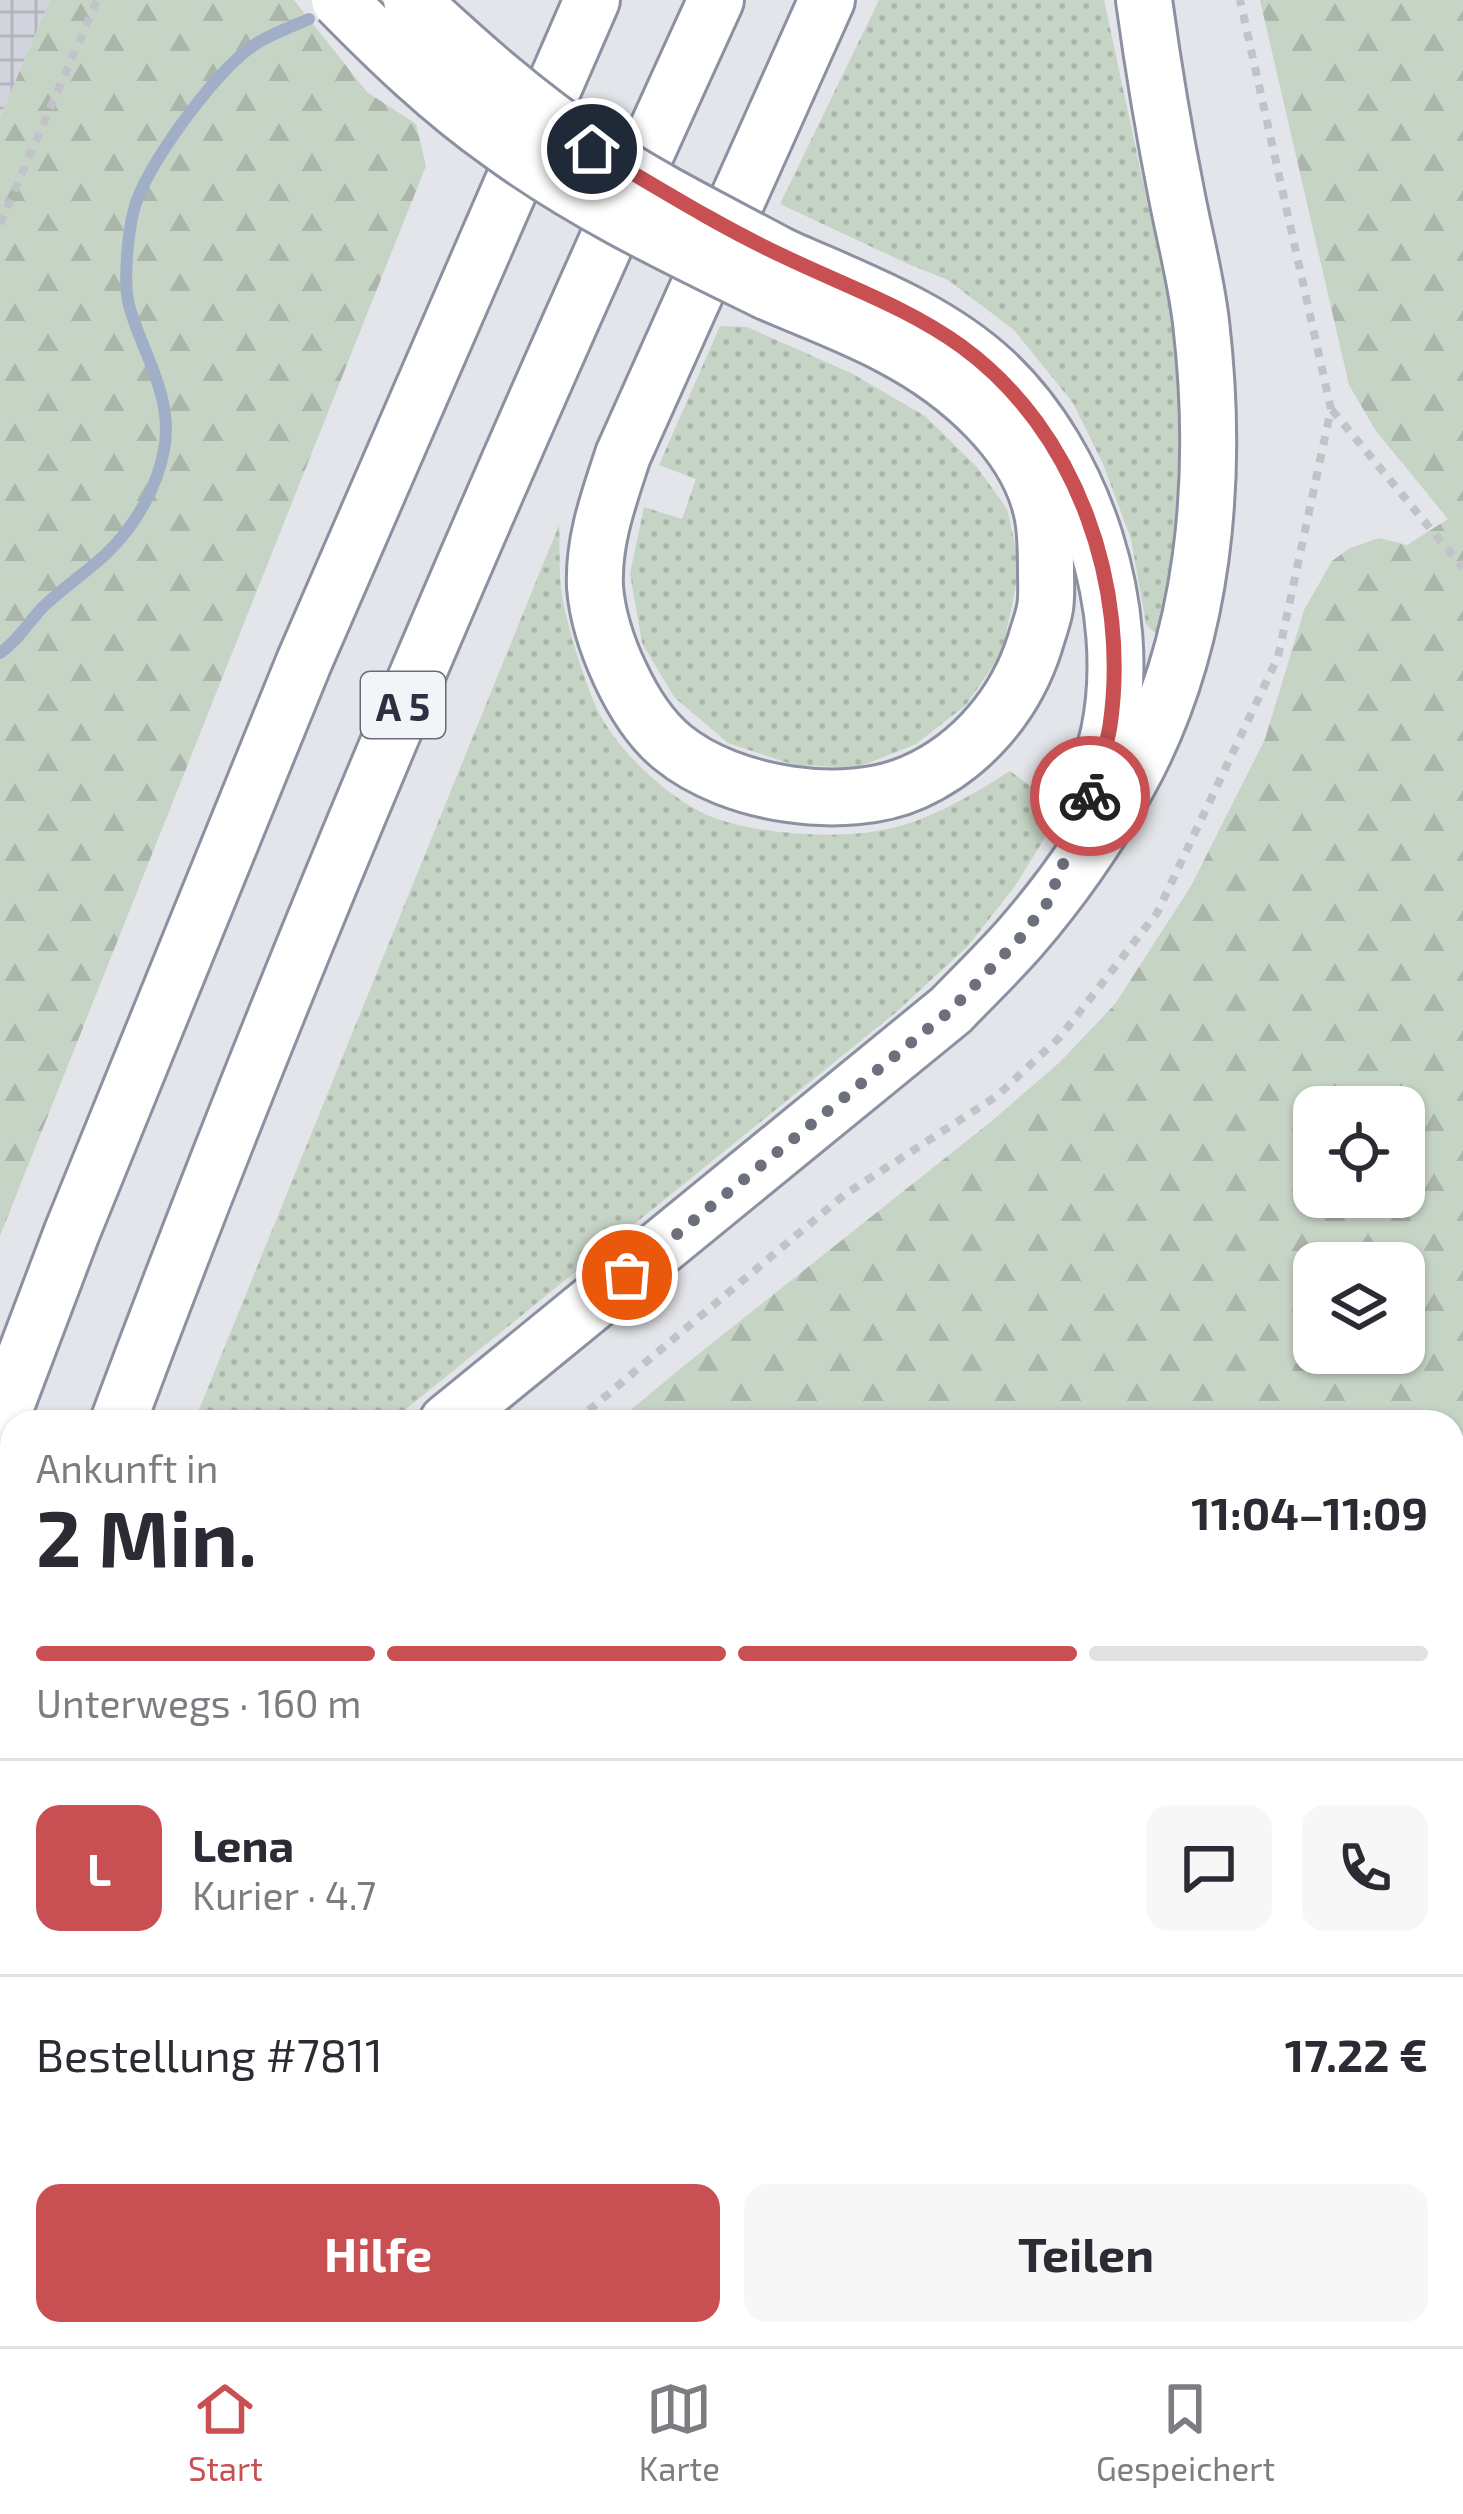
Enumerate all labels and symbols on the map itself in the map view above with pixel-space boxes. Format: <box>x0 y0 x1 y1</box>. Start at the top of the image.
pin <box>541 98 643 200</box>
road number: A 5 <box>361 672 445 738</box>
courier <box>1030 736 1150 856</box>
pin <box>576 1224 678 1326</box>

